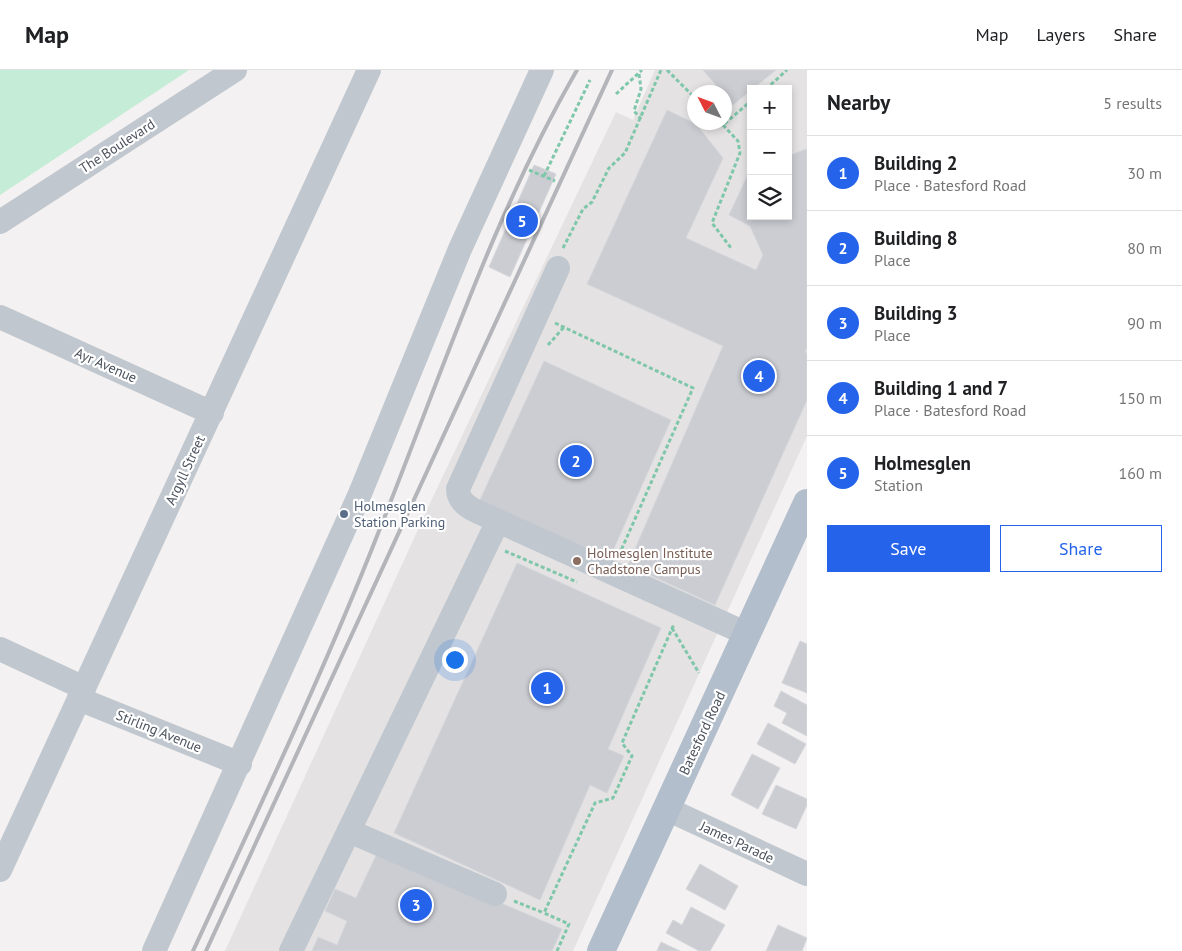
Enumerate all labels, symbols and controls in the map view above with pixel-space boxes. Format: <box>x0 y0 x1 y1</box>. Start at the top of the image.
text: Map <box>25 19 69 50</box>
text: Map <box>976 23 1008 46</box>
text: Layers <box>1036 23 1085 46</box>
text: Share <box>1113 23 1157 46</box>
north arrow <box>687 85 732 130</box>
map controls <box>747 85 792 220</box>
button: + <box>747 85 792 130</box>
text: Nearby <box>827 89 890 116</box>
text: 5 results <box>1103 93 1162 113</box>
street label: The Boulevard <box>76 115 158 177</box>
button: − <box>747 130 792 175</box>
text: Building 2 <box>874 151 958 175</box>
text: 1 <box>838 163 848 183</box>
text: 30 m <box>1127 163 1162 183</box>
button: layers <box>747 175 792 220</box>
text: Place · Batesford Road <box>874 175 1026 195</box>
pin: 5 <box>506 202 538 240</box>
text: Building 8 <box>874 226 958 250</box>
text: 2 <box>838 238 848 258</box>
text: 80 m <box>1127 238 1162 258</box>
text: Place <box>874 250 911 270</box>
text: Building 3 <box>874 301 958 325</box>
text: 3 <box>838 313 848 333</box>
text: 90 m <box>1127 313 1162 333</box>
text: Place <box>874 325 911 345</box>
street label: Ayr Avenue <box>72 343 140 387</box>
pin: 4 <box>743 357 775 395</box>
text: Building 1 and 7 <box>874 376 1008 400</box>
text: 4 <box>838 388 848 408</box>
text: 150 m <box>1119 388 1162 408</box>
text: Place · Batesford Road <box>874 400 1026 420</box>
street label: Argyll Street <box>161 432 209 508</box>
pin: 2 <box>560 442 592 480</box>
text: Holmesglen <box>874 451 971 475</box>
text: 5 <box>838 463 848 483</box>
text: 160 m <box>1119 463 1162 483</box>
text: Station <box>874 475 923 495</box>
place label: Holmesglen Station Parking <box>354 497 445 531</box>
marker: Holmesglen Station Parking <box>338 508 350 520</box>
button: Save <box>827 525 990 572</box>
button: Share <box>1000 525 1162 572</box>
place label: Holmesglen Institute Chadstone Campus <box>587 544 713 578</box>
marker: Holmesglen Institute Chadstone Campus <box>571 555 583 567</box>
your location <box>442 647 468 673</box>
pin: 1 <box>531 669 563 707</box>
street label: Batesford Road <box>675 688 729 778</box>
street label: Stirling Avenue <box>114 706 204 756</box>
street label: James Parade <box>696 817 777 867</box>
pin: 3 <box>400 886 432 924</box>

